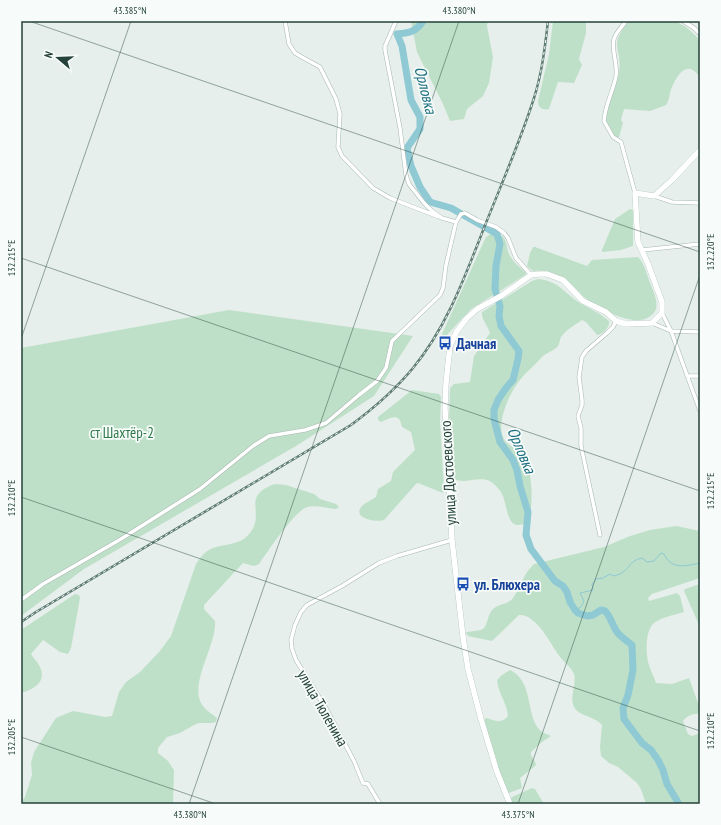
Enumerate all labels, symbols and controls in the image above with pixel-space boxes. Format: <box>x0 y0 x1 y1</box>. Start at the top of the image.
text: 43.385°N <box>113 4 147 17</box>
text: 43.380°N <box>442 4 476 17</box>
north arrow <box>38 38 78 78</box>
text: N <box>41 50 56 60</box>
water label: Орловка <box>410 64 442 117</box>
text: 132.220°E <box>704 234 717 270</box>
text: 132.215°E <box>5 240 18 276</box>
place label: Дачная <box>456 334 496 353</box>
bus stop icon: Дачная <box>437 335 453 351</box>
street label: улица Достоевского <box>436 420 460 526</box>
park label: ст Шахтёр-2 <box>90 423 154 442</box>
water label: Орловка <box>503 424 541 478</box>
text: 132.215°E <box>704 473 717 509</box>
text: 132.210°E <box>5 480 18 516</box>
place label: ул. Блюхера <box>473 575 540 594</box>
bus stop icon: ул. Блюхера <box>455 576 471 592</box>
street label: улица Тюленина <box>293 666 353 750</box>
text: 132.210°E <box>704 713 717 749</box>
text: 132.205°E <box>5 719 18 755</box>
text: 43.380°N <box>173 808 207 821</box>
text: 43.375°N <box>501 808 535 821</box>

